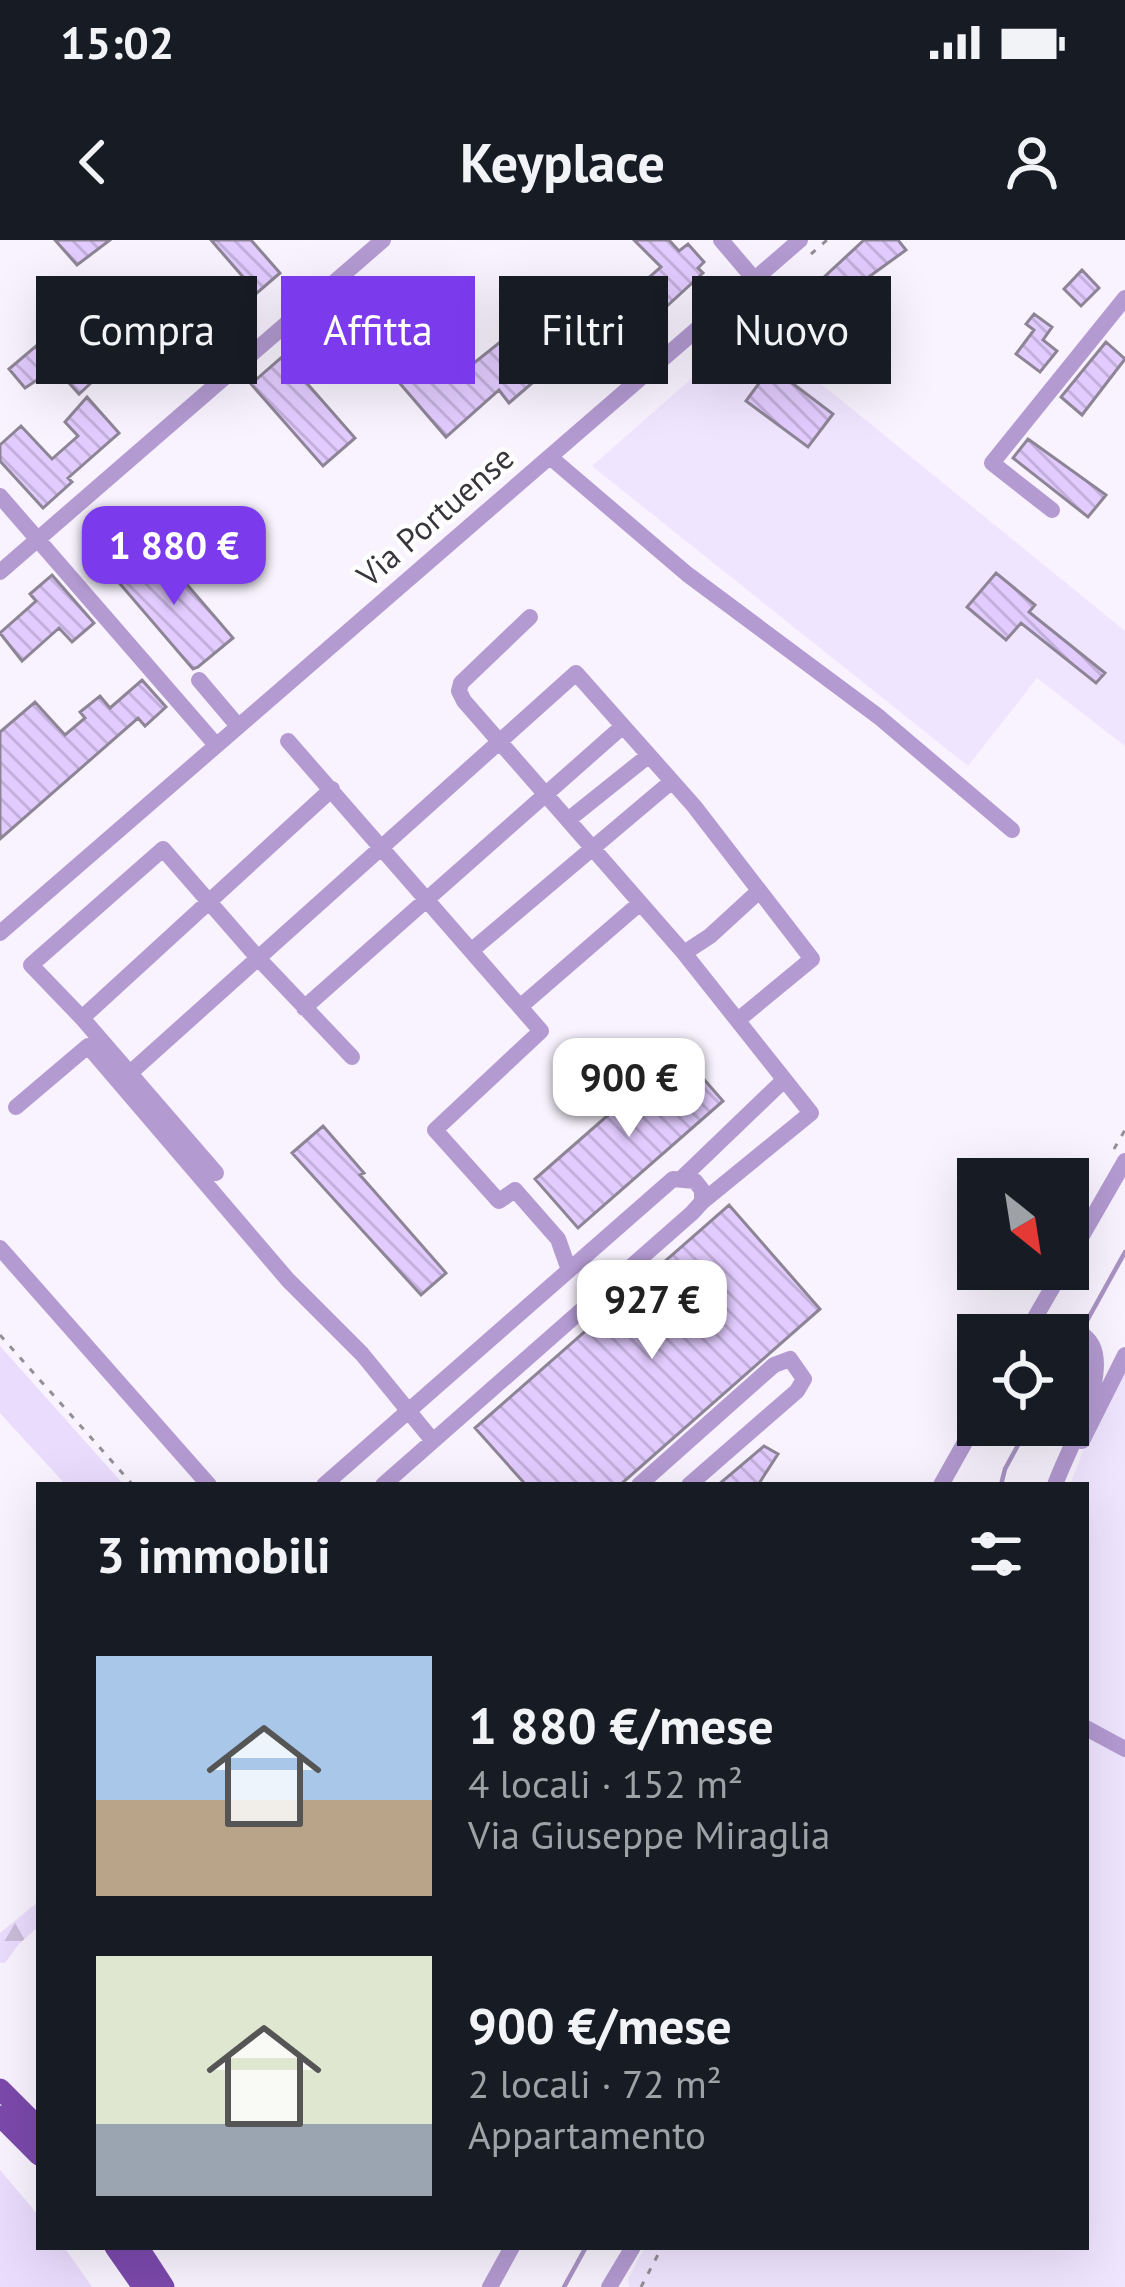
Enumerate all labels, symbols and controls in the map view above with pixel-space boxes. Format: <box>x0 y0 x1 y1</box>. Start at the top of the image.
text: 15:02 <box>60 13 174 71</box>
text: Keyplace <box>460 127 665 197</box>
icon: back <box>60 129 126 195</box>
icon: person <box>999 129 1065 195</box>
chip: Compra <box>36 276 257 384</box>
chip: Affitta <box>281 276 475 384</box>
chip: Filtri <box>499 276 668 384</box>
chip: Nuovo <box>692 276 891 384</box>
street label: Via Portuense <box>346 436 522 596</box>
pin: 1 880 € <box>63 506 285 608</box>
text: 1 880 € <box>109 519 239 570</box>
pin: 900 € <box>545 1038 713 1140</box>
text: 900 € <box>580 1051 678 1102</box>
north arrow <box>957 1158 1089 1290</box>
map controls <box>957 1158 1089 1446</box>
pin: 927 € <box>568 1260 736 1362</box>
text: 927 € <box>604 1273 700 1324</box>
button: locate <box>957 1314 1089 1446</box>
text: 3 immobili <box>96 1521 331 1587</box>
icon: filters <box>963 1521 1029 1587</box>
text: 1 880 €/mese <box>468 1692 774 1758</box>
icon: home <box>192 1704 336 1848</box>
text: 4 locali · 152 m² <box>468 1758 743 1809</box>
text: Via Giuseppe Miraglia <box>468 1809 830 1860</box>
text: 900 €/mese <box>468 1992 732 2058</box>
icon: home <box>192 2004 336 2148</box>
text: 2 locali · 72 m² <box>468 2058 722 2109</box>
text: Appartamento <box>468 2109 706 2160</box>

